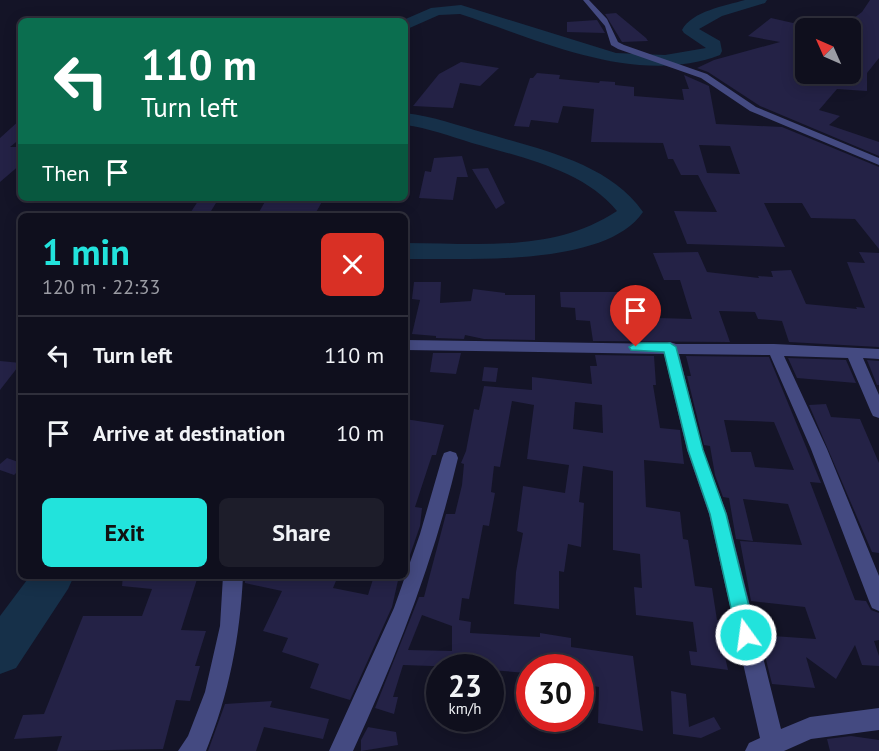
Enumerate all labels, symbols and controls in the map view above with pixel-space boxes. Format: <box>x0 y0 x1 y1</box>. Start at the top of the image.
north arrow <box>795 18 861 84</box>
map controls <box>795 18 861 84</box>
text: 110 m <box>141 37 257 92</box>
icon: left <box>42 42 120 120</box>
text: Turn left <box>141 90 238 124</box>
icon: arrive <box>101 156 134 189</box>
text: Then <box>42 159 89 187</box>
text: 1 min <box>42 228 130 275</box>
button: close <box>321 233 384 296</box>
text: 120 m · 22:33 <box>42 274 160 300</box>
pin <box>610 285 661 347</box>
icon: arrive <box>619 294 652 327</box>
icon: left <box>42 339 75 372</box>
text: Turn left <box>93 341 173 369</box>
text: 110 m <box>324 341 384 369</box>
icon: arrive <box>42 417 75 450</box>
text: Arrive at destination <box>93 419 285 447</box>
text: 10 m <box>336 419 384 447</box>
button: Exit <box>42 498 207 567</box>
button: Share <box>219 498 384 567</box>
position arrow <box>714 603 778 667</box>
speed limit sign: 30 <box>516 654 594 732</box>
text: 23 <box>448 666 482 705</box>
text: km/h <box>449 699 481 718</box>

